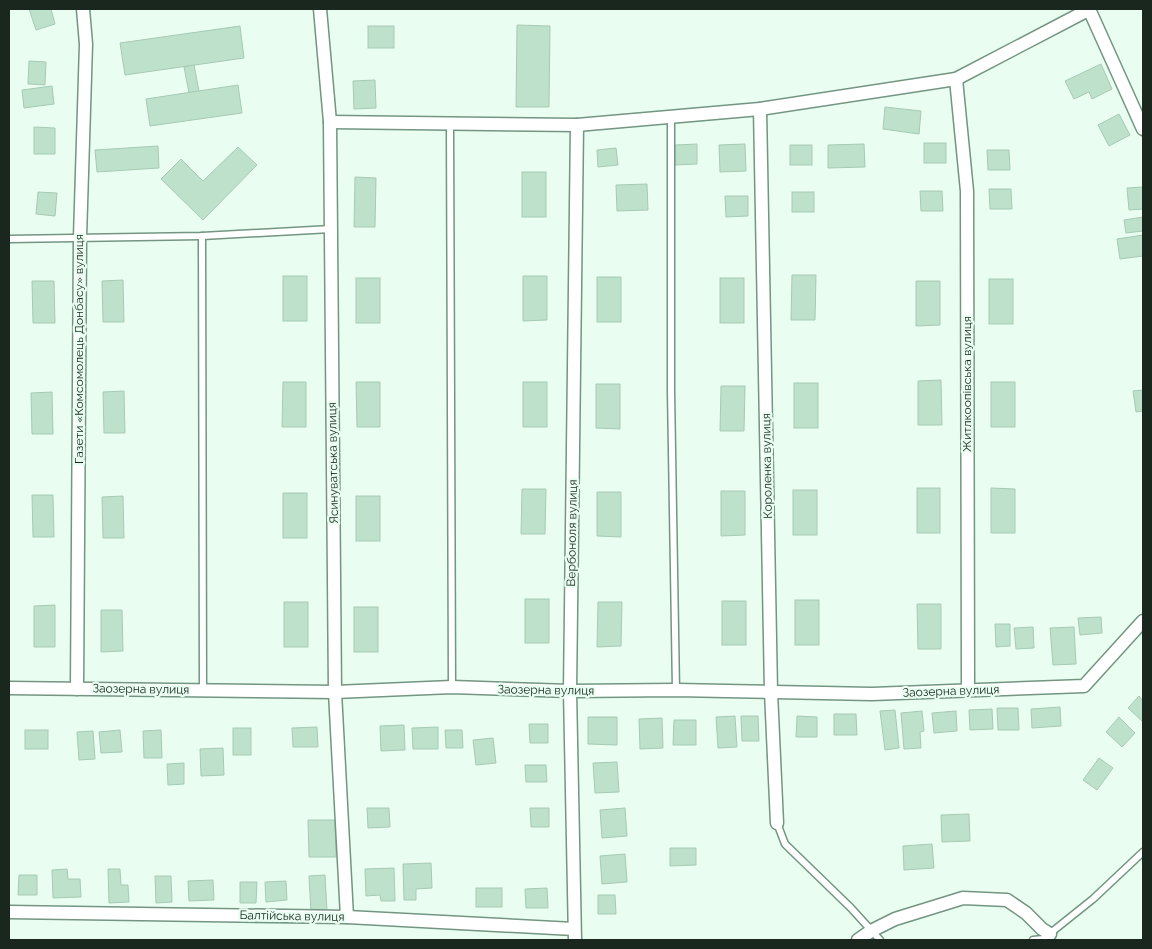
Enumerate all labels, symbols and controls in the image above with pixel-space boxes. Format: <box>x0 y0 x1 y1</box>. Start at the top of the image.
street label: Газети «Комсомолець Донбасу» вулиця <box>72 234 86 464</box>
street label: Житлкоопівська вулиця <box>960 316 974 452</box>
street label: Ясинуватська вулиця <box>325 402 341 524</box>
street label: Короленка вулиця <box>759 413 775 519</box>
street label: Вербоноля вулиця <box>564 479 580 587</box>
street label: Заозерна вулиця <box>92 681 190 697</box>
street label: Заозерна вулиця <box>497 682 595 698</box>
street label: Заозерна вулиця <box>902 682 1000 700</box>
street label: Балтійська вулиця <box>239 908 345 924</box>

